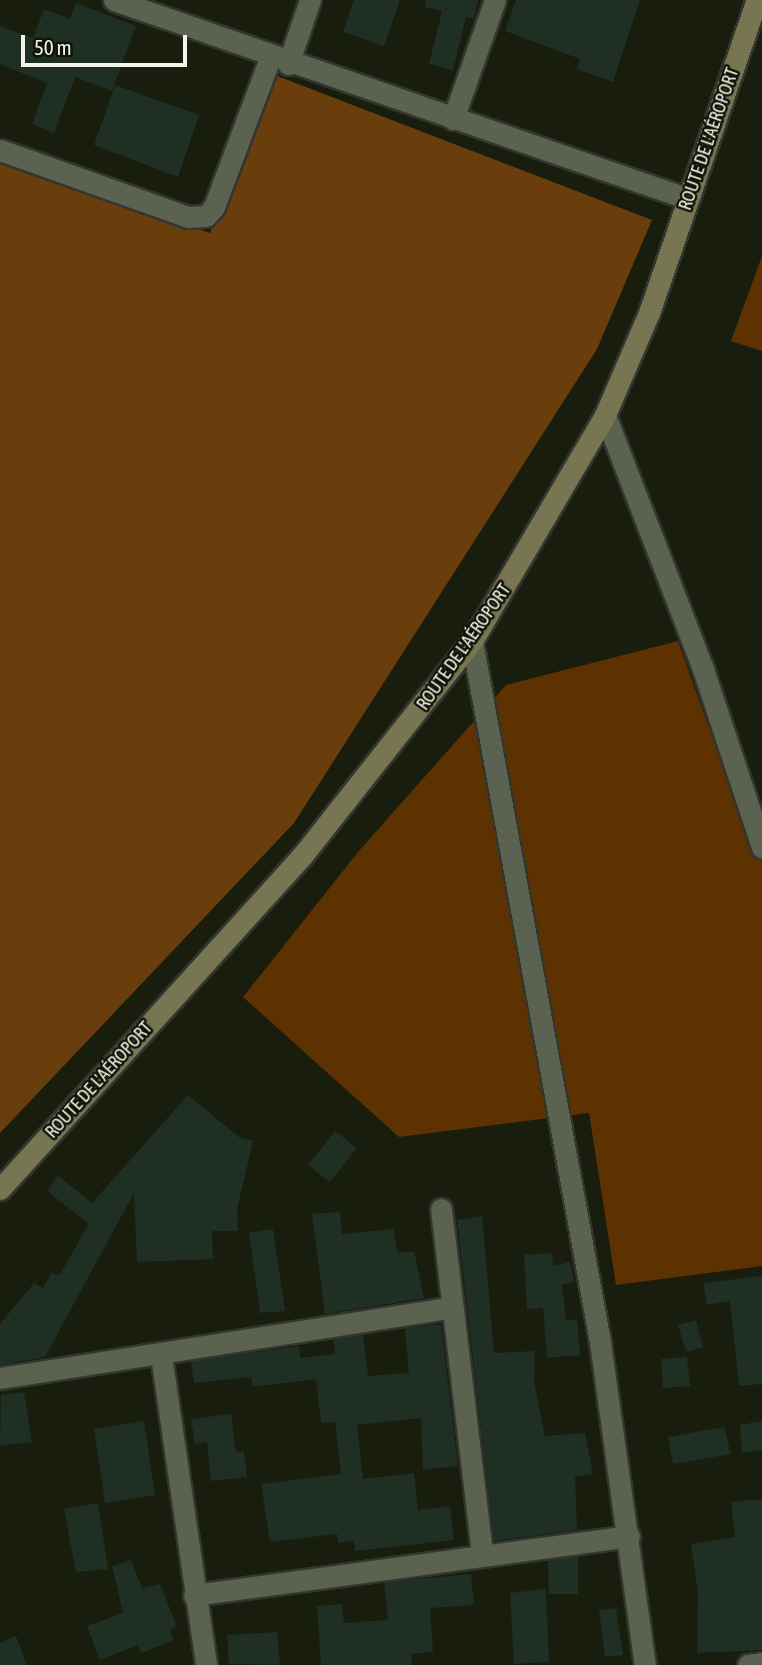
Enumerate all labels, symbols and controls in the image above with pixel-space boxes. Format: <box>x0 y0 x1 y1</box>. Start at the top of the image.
scale bar <box>24 21 191 65</box>
text: 50 m <box>34 35 72 59</box>
street label: ROUTE DE L'AÉROPORT <box>674 65 744 213</box>
street label: ROUTE DE L'AÉROPORT <box>412 580 516 714</box>
street label: ROUTE DE L'AÉROPORT <box>41 1017 157 1143</box>

